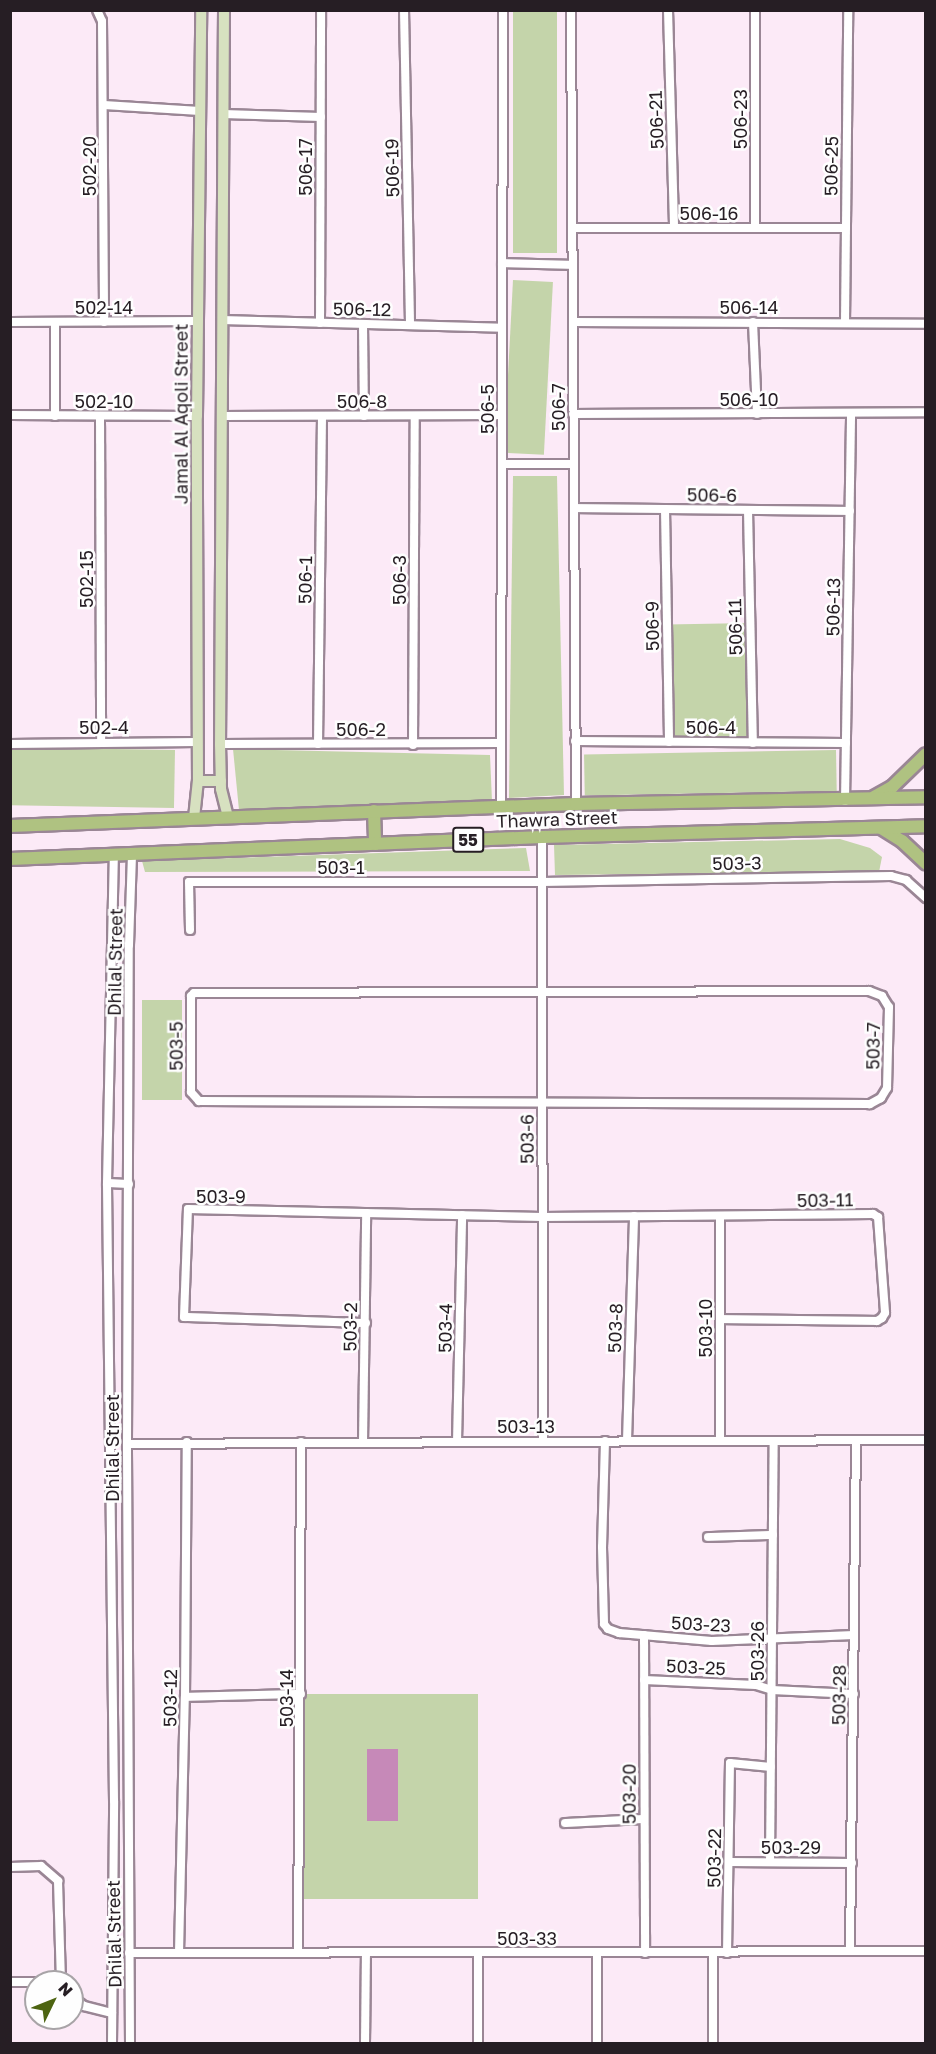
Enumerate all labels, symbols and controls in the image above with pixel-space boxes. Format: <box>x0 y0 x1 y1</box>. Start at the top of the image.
street label: 506-23 <box>729 89 751 149</box>
street label: 506-21 <box>644 90 668 150</box>
street label: 502-20 <box>78 136 100 196</box>
street label: 506-25 <box>820 136 842 196</box>
street label: 506-17 <box>294 138 316 196</box>
street label: 506-19 <box>381 138 403 198</box>
street label: 506-16 <box>680 202 738 224</box>
street label: 502-14 <box>75 296 133 318</box>
street label: 506-14 <box>719 296 779 318</box>
street label: 506-12 <box>333 298 391 320</box>
street label: Jamal Al Aqoli Street <box>170 324 192 504</box>
street label: 506-7 <box>547 383 569 431</box>
street label: 506-5 <box>476 384 498 434</box>
street label: 506-10 <box>719 388 779 410</box>
street label: 502-10 <box>75 390 133 412</box>
street label: 506-8 <box>337 390 387 412</box>
street label: 506-6 <box>687 484 737 506</box>
street label: 502-15 <box>75 550 97 608</box>
street label: 506-3 <box>388 555 410 605</box>
street label: 506-1 <box>294 556 316 604</box>
street label: 506-13 <box>822 578 844 636</box>
street label: 506-11 <box>724 598 746 656</box>
street label: 506-9 <box>641 601 663 651</box>
street label: 502-4 <box>79 716 129 738</box>
street label: 506-4 <box>686 716 736 738</box>
street label: 506-2 <box>336 718 386 740</box>
street label: Thawra Street <box>496 806 618 832</box>
road number: 55 <box>452 827 484 853</box>
street label: 503-3 <box>712 852 762 874</box>
street label: 503-1 <box>317 856 365 878</box>
street label: Dhilal Street <box>103 908 127 1016</box>
street label: 503-5 <box>165 1021 187 1071</box>
street label: 503-7 <box>862 1022 884 1070</box>
street label: 503-6 <box>516 1114 538 1164</box>
street label: 503-9 <box>196 1185 246 1207</box>
street label: 503-11 <box>797 1189 853 1211</box>
street label: 503-10 <box>694 1299 716 1357</box>
street label: 503-2 <box>339 1302 361 1352</box>
street label: 503-4 <box>434 1303 456 1353</box>
street label: 503-8 <box>603 1303 627 1353</box>
street label: Dhilal Street <box>101 1394 123 1502</box>
street label: 503-13 <box>497 1415 555 1437</box>
street label: 503-23 <box>671 1612 731 1636</box>
street label: 503-26 <box>746 1621 768 1681</box>
street label: 503-25 <box>666 1655 726 1679</box>
street label: 503-28 <box>828 1665 850 1725</box>
street label: 503-12 <box>159 1669 181 1727</box>
street label: 503-14 <box>275 1669 297 1727</box>
street label: 503-20 <box>618 1764 640 1824</box>
street label: 503-22 <box>703 1828 725 1888</box>
street label: 503-29 <box>761 1836 821 1858</box>
street label: Dhilal Street <box>102 1880 126 1988</box>
street label: 503-33 <box>497 1927 557 1949</box>
north arrow <box>24 1970 84 2030</box>
text: N <box>54 1978 77 2000</box>

